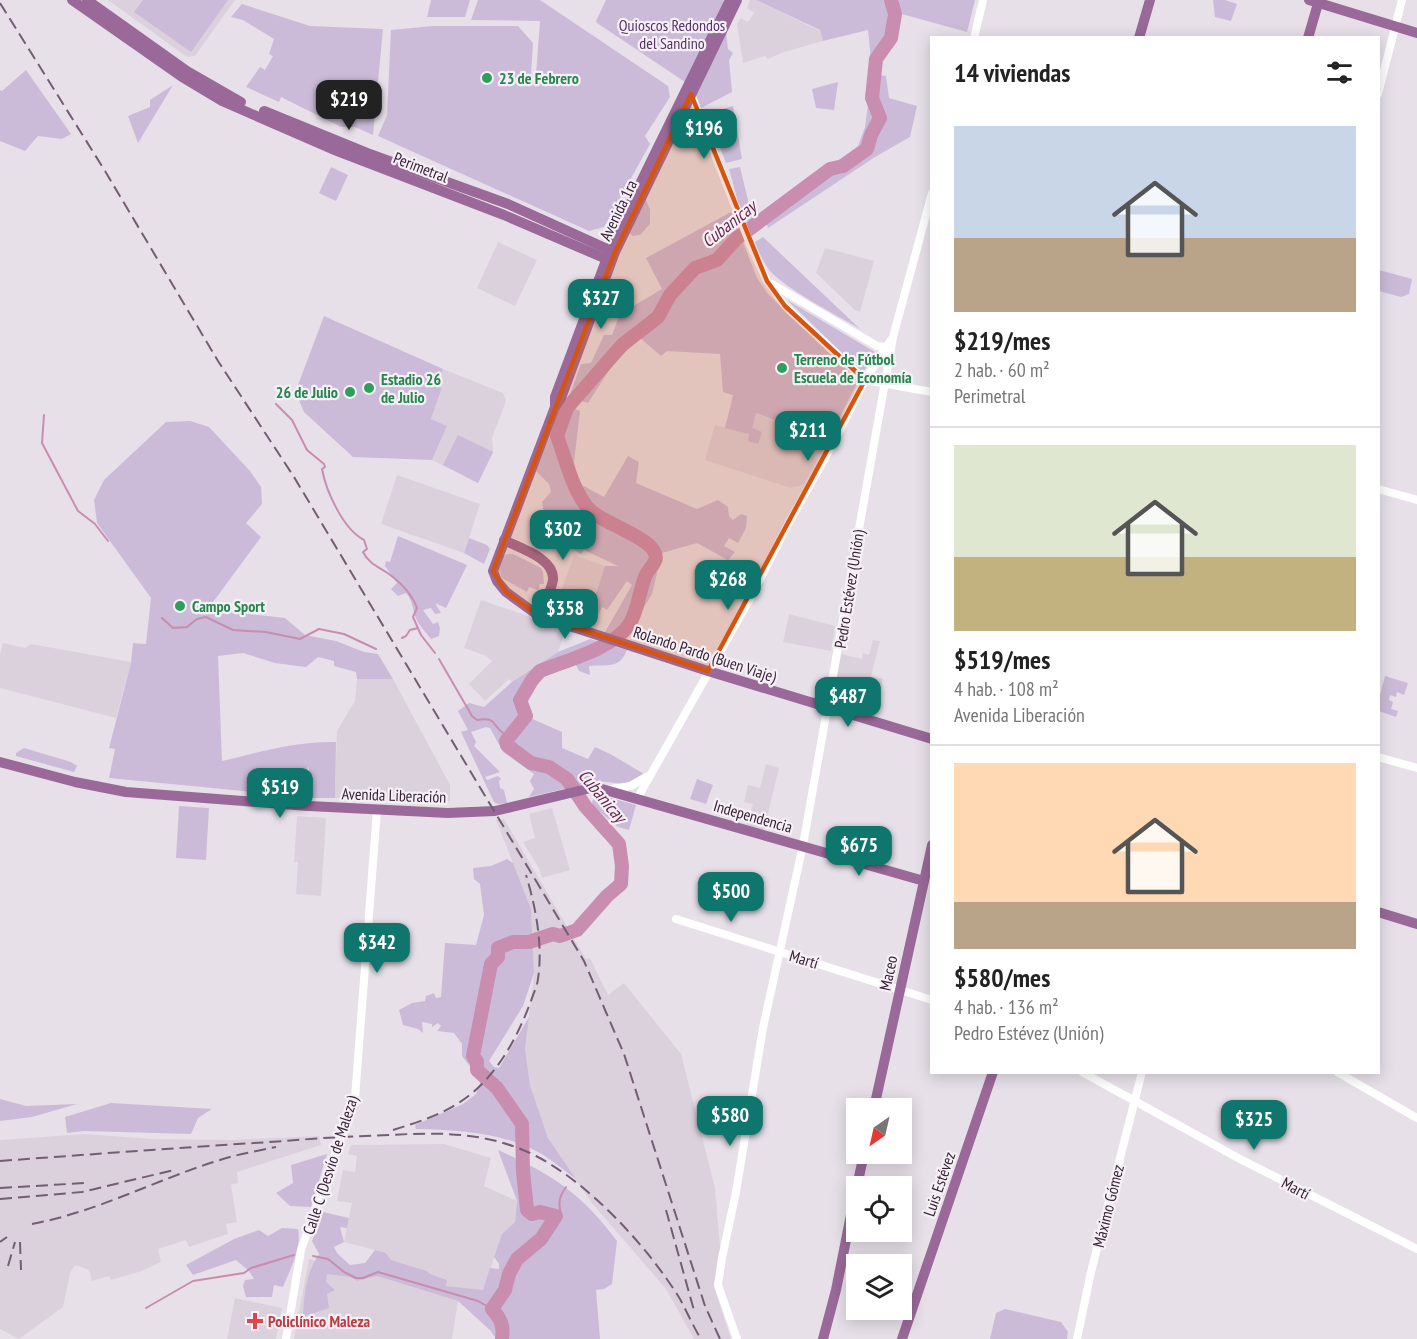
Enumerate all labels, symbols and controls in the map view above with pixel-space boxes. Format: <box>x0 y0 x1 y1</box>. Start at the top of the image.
park label: Quioscos Redondos del Sandino <box>619 15 725 53</box>
text: 14 viviendas <box>954 56 1070 89</box>
icon: filters <box>1323 56 1356 89</box>
place label: 23 de Febrero <box>499 68 579 88</box>
marker: 23 de Febrero <box>480 71 494 85</box>
pin: $219 <box>313 80 385 131</box>
text: $219 <box>330 86 368 112</box>
pin: $196 <box>668 109 740 160</box>
text: $196 <box>685 115 723 141</box>
street label: Perimetral <box>391 147 452 187</box>
icon: home <box>1101 165 1209 273</box>
street label: Avenida 1ra <box>595 176 641 244</box>
water label: Cubanicay <box>697 194 762 252</box>
pin: $327 <box>565 279 637 330</box>
text: $327 <box>582 285 620 311</box>
text: $219/mes <box>954 324 1050 357</box>
place label: Terreno de Fútbol Escuela de Economía <box>794 349 912 387</box>
text: 2 hab. · 60 m² <box>954 357 1050 383</box>
marker: Terreno de Fútbol Escuela de Economía <box>775 361 789 375</box>
place label: Estadio 26 de Julio <box>381 369 442 407</box>
marker: Estadio 26 de Julio <box>362 381 376 395</box>
place label: 26 de Julio <box>276 382 338 402</box>
text: Perimetral <box>954 383 1025 409</box>
marker: 26 de Julio <box>343 385 357 399</box>
pin: $211 <box>772 411 844 462</box>
text: $211 <box>789 417 827 443</box>
icon: home <box>1101 484 1209 592</box>
pin: $302 <box>527 510 599 561</box>
text: $302 <box>544 516 582 542</box>
street label: Pedro Estévez (Unión) <box>830 528 868 650</box>
pin: $268 <box>692 560 764 611</box>
text: $268 <box>709 566 747 592</box>
pin: $358 <box>529 589 601 640</box>
text: $358 <box>546 595 584 621</box>
place label: Campo Sport <box>192 596 265 616</box>
marker: Campo Sport <box>173 599 187 613</box>
street label: Rolando Pardo (Buen Viaje) <box>631 621 779 687</box>
text: $519/mes <box>954 643 1050 676</box>
text: 4 hab. · 108 m² <box>954 676 1059 702</box>
pin: $487 <box>812 677 884 728</box>
text: $487 <box>829 683 867 709</box>
text: Avenida Liberación <box>954 702 1085 728</box>
water label: Cubanicay <box>573 764 633 829</box>
pin: $519 <box>244 768 316 819</box>
text: $519 <box>261 774 299 800</box>
street label: Avenida Liberación <box>341 783 447 807</box>
street label: Independencia <box>711 795 795 837</box>
icon: home <box>1101 802 1209 910</box>
pin: $675 <box>823 826 895 877</box>
text: $675 <box>840 832 878 858</box>
pin: $500 <box>695 872 767 923</box>
text: $500 <box>712 878 750 904</box>
pin: $342 <box>341 923 413 974</box>
text: $342 <box>358 929 396 955</box>
street label: Martí <box>787 945 821 973</box>
street label: Maceo <box>875 954 901 992</box>
text: $580/mes <box>954 961 1050 994</box>
text: 4 hab. · 136 m² <box>954 994 1059 1020</box>
text: Pedro Estévez (Unión) <box>954 1020 1103 1046</box>
street label: Calle C (Desvío de Maleza) <box>298 1093 362 1237</box>
pin: $580 <box>694 1096 766 1147</box>
north arrow <box>846 1098 912 1164</box>
map controls <box>846 1098 912 1320</box>
pin: $325 <box>1218 1100 1290 1151</box>
text: $580 <box>711 1102 749 1128</box>
text: $325 <box>1235 1106 1273 1132</box>
street label: Luis Estévez <box>919 1149 959 1219</box>
street label: Máximo Gómez <box>1088 1162 1128 1250</box>
street label: Martí <box>1278 1172 1314 1204</box>
button: locate <box>846 1176 912 1242</box>
button: layers <box>846 1254 912 1320</box>
place label: Policlínico Maleza <box>268 1311 370 1331</box>
marker: Policlínico Maleza <box>246 1312 264 1330</box>

